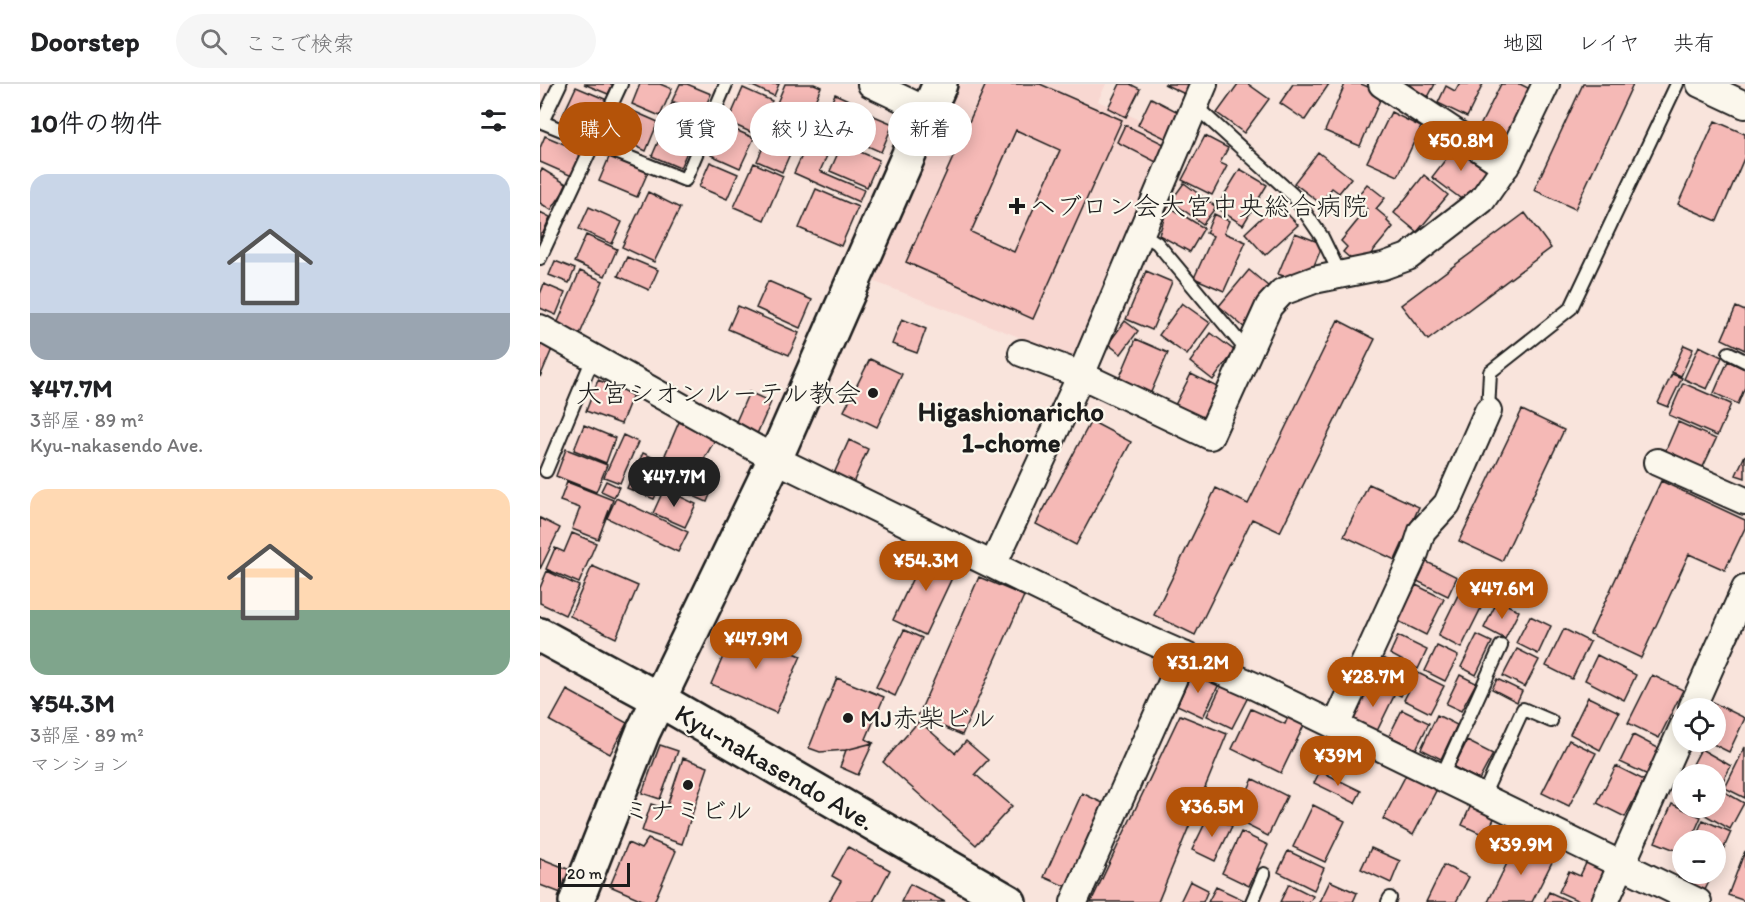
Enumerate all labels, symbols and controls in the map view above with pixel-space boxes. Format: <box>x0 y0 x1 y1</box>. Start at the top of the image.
search box <box>176 14 596 68</box>
text: Doorstep <box>30 24 140 58</box>
icon: search <box>197 25 230 58</box>
text: ここで検索 <box>245 30 355 57</box>
text: 地図 <box>1503 30 1545 55</box>
text: レイヤ <box>1578 30 1640 55</box>
text: 共有 <box>1673 30 1715 55</box>
chip: 購入 <box>558 102 642 156</box>
chip: 賃貸 <box>654 102 738 156</box>
chip: 絞り込み <box>750 102 876 156</box>
chip: 新着 <box>888 102 972 156</box>
icon: filters <box>477 104 510 137</box>
text: 10件の物件 <box>30 107 162 139</box>
pin: ¥50.8M <box>1412 121 1510 172</box>
text: ¥50.8M <box>1428 128 1494 152</box>
place label: ヘブロン会大宮中央総合病院 <box>1030 190 1368 222</box>
marker: ヘブロン会大宮中央総合病院 <box>1008 197 1026 215</box>
icon: home <box>216 213 324 321</box>
text: ¥47.7M <box>30 372 113 404</box>
place label: 大宮シオンルーテル教会 <box>576 377 861 409</box>
marker: 大宮シオンルーテル教会 <box>866 386 880 400</box>
district label: Higashionaricho 1-chome <box>918 395 1104 459</box>
text: 3部屋 · 89 m² <box>30 408 144 432</box>
text: Kyu-nakasendo Ave. <box>30 433 203 457</box>
pin: ¥47.7M <box>625 457 723 508</box>
text: ¥47.7M <box>642 464 706 488</box>
icon: home <box>216 528 324 636</box>
pin: ¥54.3M <box>877 541 975 592</box>
text: ¥54.3M <box>893 548 959 572</box>
pin: ¥47.6M <box>1453 569 1551 620</box>
text: ¥47.6M <box>1470 576 1534 600</box>
pin: ¥47.9M <box>707 619 805 670</box>
text: ¥47.9M <box>724 626 788 650</box>
pin: ¥31.2M <box>1149 643 1247 694</box>
text: ¥31.2M <box>1167 650 1229 674</box>
pin: ¥28.7M <box>1324 657 1422 708</box>
text: ¥28.7M <box>1341 664 1405 688</box>
text: ¥54.3M <box>30 687 115 719</box>
street label: Kyu-nakasendo Ave. <box>669 697 881 837</box>
map controls <box>1672 698 1726 884</box>
button: locate <box>1672 698 1726 752</box>
place label: MJ赤柴ビル <box>860 702 996 734</box>
marker: MJ赤柴ビル <box>841 711 855 725</box>
text: 3部屋 · 89 m² <box>30 723 144 747</box>
pin: ¥39M <box>1302 736 1374 787</box>
text: ¥39M <box>1314 743 1362 767</box>
text: マンション <box>30 752 129 776</box>
button: + <box>1672 764 1726 818</box>
marker: ミナミビル <box>681 778 695 792</box>
pin: ¥36.5M <box>1163 787 1261 838</box>
place label: ミナミビル <box>624 794 752 826</box>
text: ¥36.5M <box>1180 794 1244 818</box>
pin: ¥39.9M <box>1472 825 1570 876</box>
button: − <box>1672 830 1726 884</box>
text: ¥39.9M <box>1489 832 1553 856</box>
scale bar <box>558 860 630 888</box>
text: 20 m <box>567 864 602 883</box>

